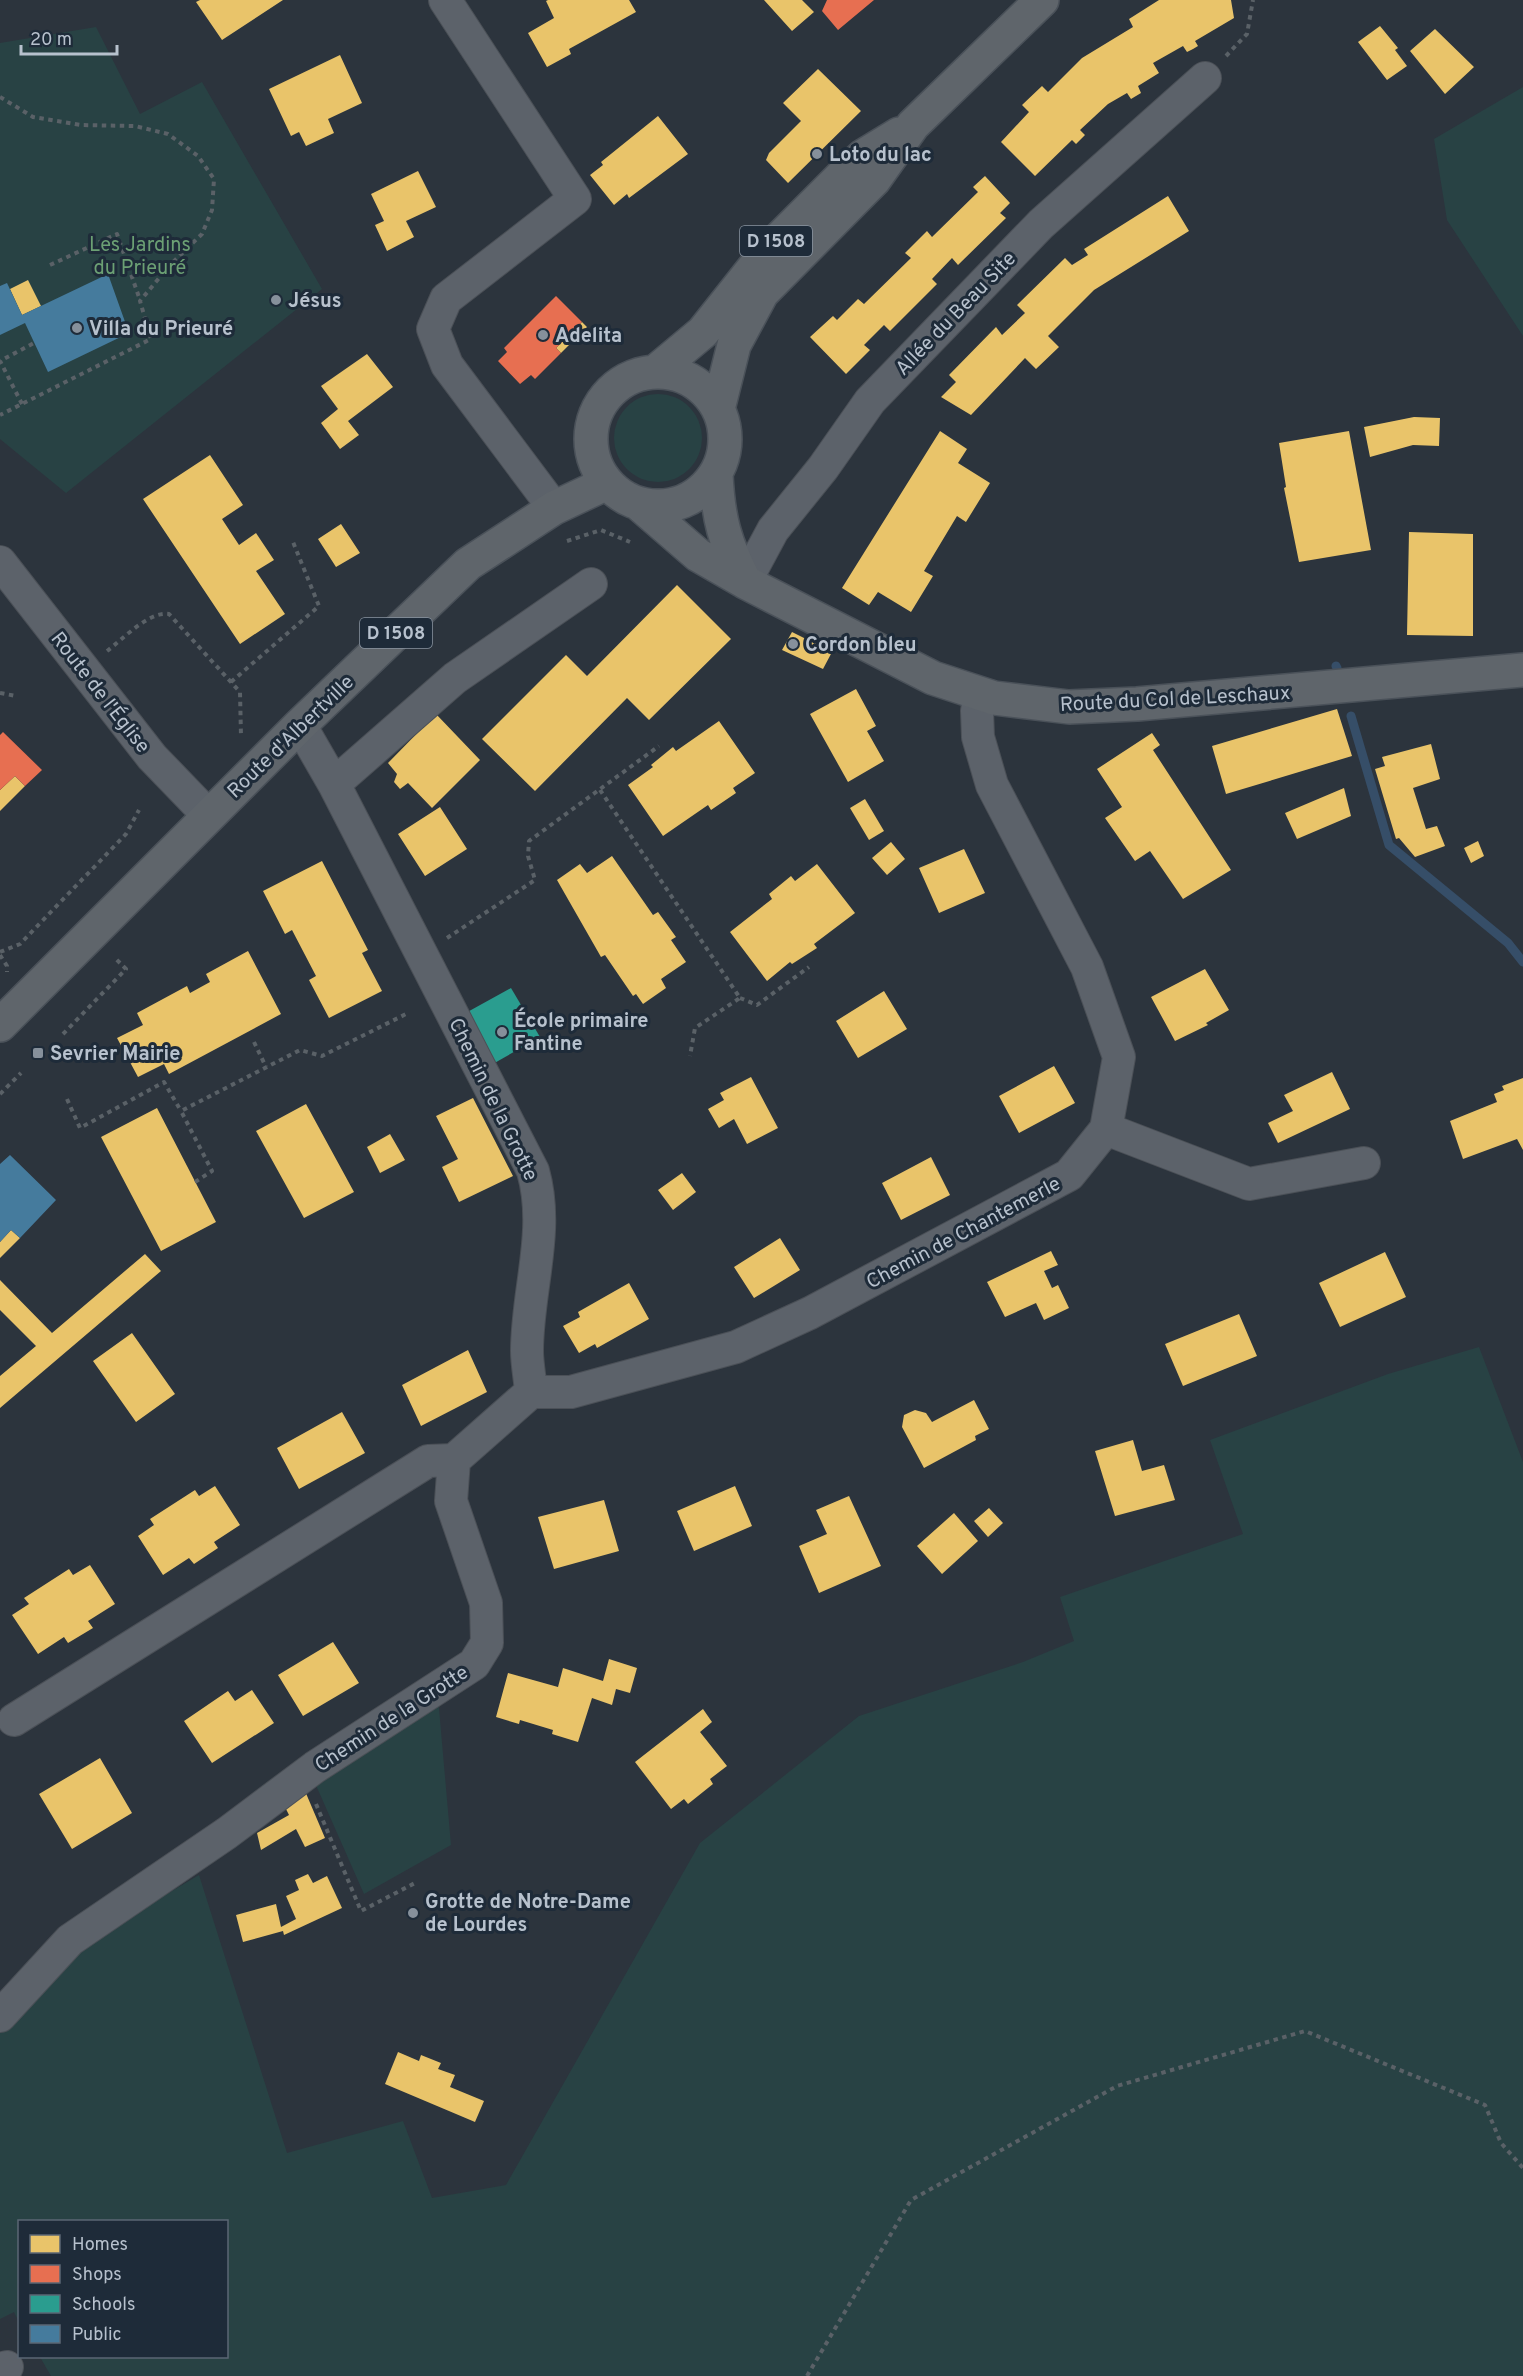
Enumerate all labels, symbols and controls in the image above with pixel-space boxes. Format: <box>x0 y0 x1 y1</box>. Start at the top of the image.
scale bar <box>21 18 117 56</box>
text: 20 m <box>30 29 72 52</box>
place label: Loto du lac <box>829 143 932 169</box>
marker: Loto du lac <box>810 147 824 161</box>
road number: D 1508 <box>740 226 812 256</box>
park label: Les Jardins du Prieuré <box>89 233 191 282</box>
street label: Allée du Beau Site <box>890 247 1022 382</box>
place label: Jésus <box>288 289 342 315</box>
marker: Jésus <box>269 293 283 307</box>
place label: Villa du Prieuré <box>89 317 233 343</box>
marker: Villa du Prieuré <box>70 321 84 335</box>
place label: Adelita <box>555 324 622 350</box>
marker: Adelita <box>536 328 550 342</box>
road number: D 1508 <box>360 618 432 648</box>
street label: Route de l'Église <box>44 626 157 759</box>
place label: Cordon bleu <box>805 633 917 659</box>
marker: Cordon bleu <box>786 637 800 651</box>
street label: Route d'Albertville <box>222 670 360 805</box>
street label: Route du Col de Leschaux <box>1059 681 1291 719</box>
place label: École primaire Fantine <box>514 1007 648 1058</box>
street label: Chemin de la Grotte <box>442 1014 543 1186</box>
marker: École primaire Fantine <box>495 1025 509 1039</box>
place label: Sevrier Mairie <box>50 1042 180 1068</box>
marker: Sevrier Mairie <box>31 1046 45 1060</box>
street label: Chemin de Chantemerle <box>862 1171 1066 1296</box>
street label: Chemin de la Grotte <box>310 1660 474 1779</box>
place label: Grotte de Notre-Dame de Lourdes <box>425 1890 631 1939</box>
marker: Grotte de Notre-Dame de Lourdes <box>406 1906 420 1920</box>
legend <box>18 2220 228 2358</box>
text: Homes <box>72 2234 128 2257</box>
text: Shops <box>72 2264 122 2287</box>
text: Schools <box>72 2294 135 2317</box>
text: Public <box>72 2324 122 2347</box>

